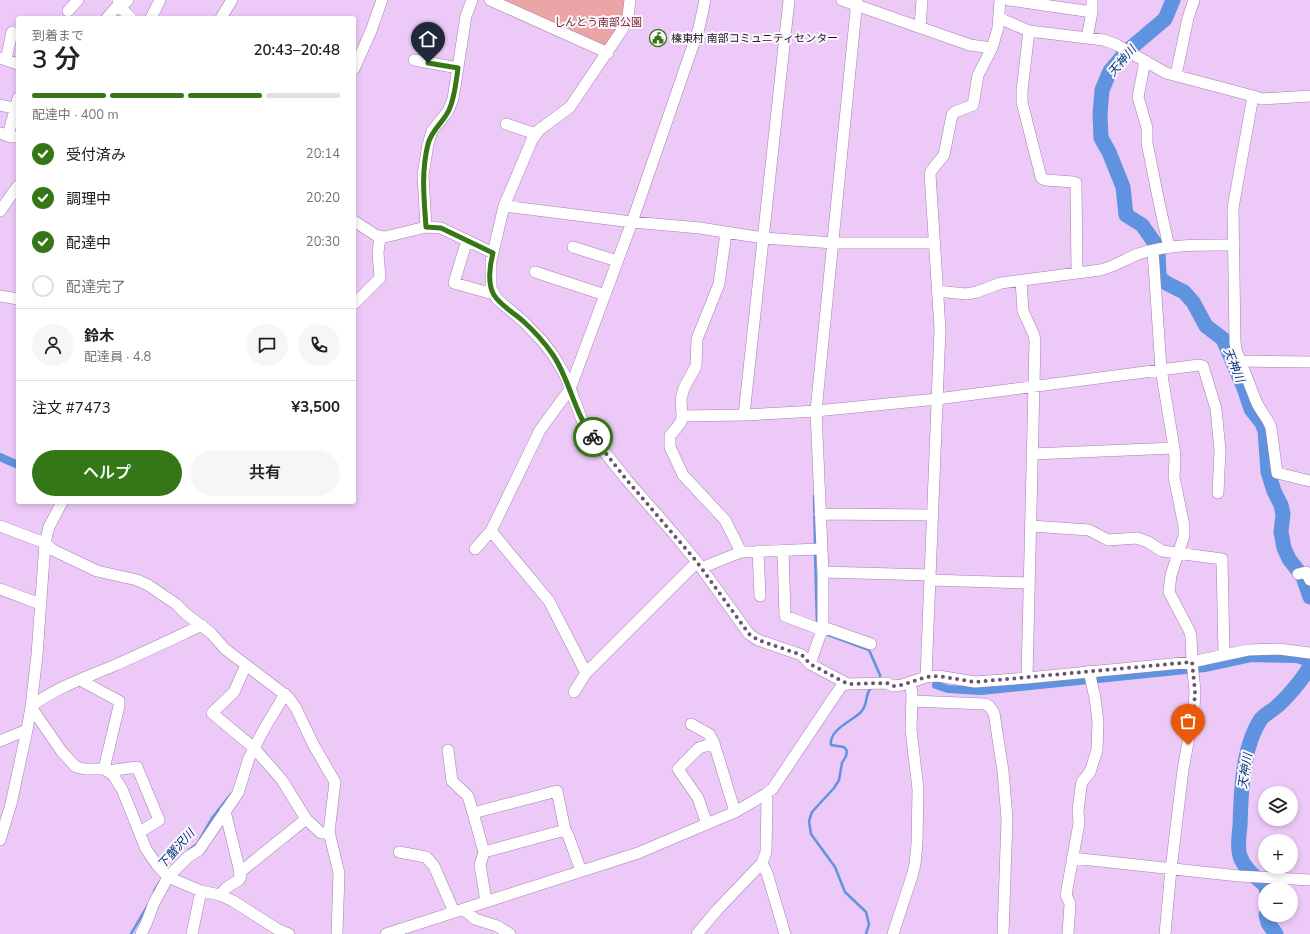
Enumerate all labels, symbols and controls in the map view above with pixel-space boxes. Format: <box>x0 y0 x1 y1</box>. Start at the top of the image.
park label: しんとう南部公園 <box>554 15 642 30</box>
pin <box>411 22 445 63</box>
text: 到着まで <box>32 27 84 45</box>
icon: home <box>417 28 439 50</box>
public building icon: 榛東村 南部コミュニティセンター <box>648 28 668 48</box>
place label: 榛東村 南部コミュニティセンター <box>671 31 838 46</box>
text: 20:43–20:48 <box>253 40 340 60</box>
water label: 天神川 <box>1104 41 1141 80</box>
text: 3 分 <box>32 42 80 77</box>
text: 配達中 · 400 m <box>32 106 119 124</box>
icon: check <box>32 143 54 165</box>
text: 受付済み <box>66 145 126 165</box>
text: 20:14 <box>306 145 340 163</box>
icon: check <box>32 187 54 209</box>
text: 調理中 <box>66 189 111 209</box>
text: 20:20 <box>306 189 340 207</box>
icon: check <box>32 231 54 253</box>
text: 配達中 <box>66 233 111 253</box>
text: 20:30 <box>306 233 340 251</box>
text: 配達完了 <box>66 277 126 297</box>
button: person <box>32 324 74 366</box>
button: chat <box>246 324 288 366</box>
button: phone <box>298 324 340 366</box>
text: 鈴木 <box>84 326 114 346</box>
water label: 天神川 <box>1220 345 1249 387</box>
text: 配達員 · 4.8 <box>84 348 151 366</box>
text: ¥3,500 <box>291 397 340 417</box>
text: 注文 #7473 <box>32 398 111 418</box>
courier <box>573 417 613 457</box>
icon: bike <box>582 426 604 448</box>
button: ヘルプ <box>32 450 182 496</box>
button: 共有 <box>190 450 340 496</box>
pin <box>1171 704 1205 745</box>
icon: bag <box>1177 710 1199 732</box>
water label: 天神川 <box>1234 750 1256 790</box>
map controls <box>1258 786 1298 922</box>
button: layers <box>1258 786 1298 826</box>
water label: 下蟹沢川 <box>154 824 199 872</box>
button: + <box>1258 834 1298 874</box>
button: − <box>1258 882 1298 922</box>

